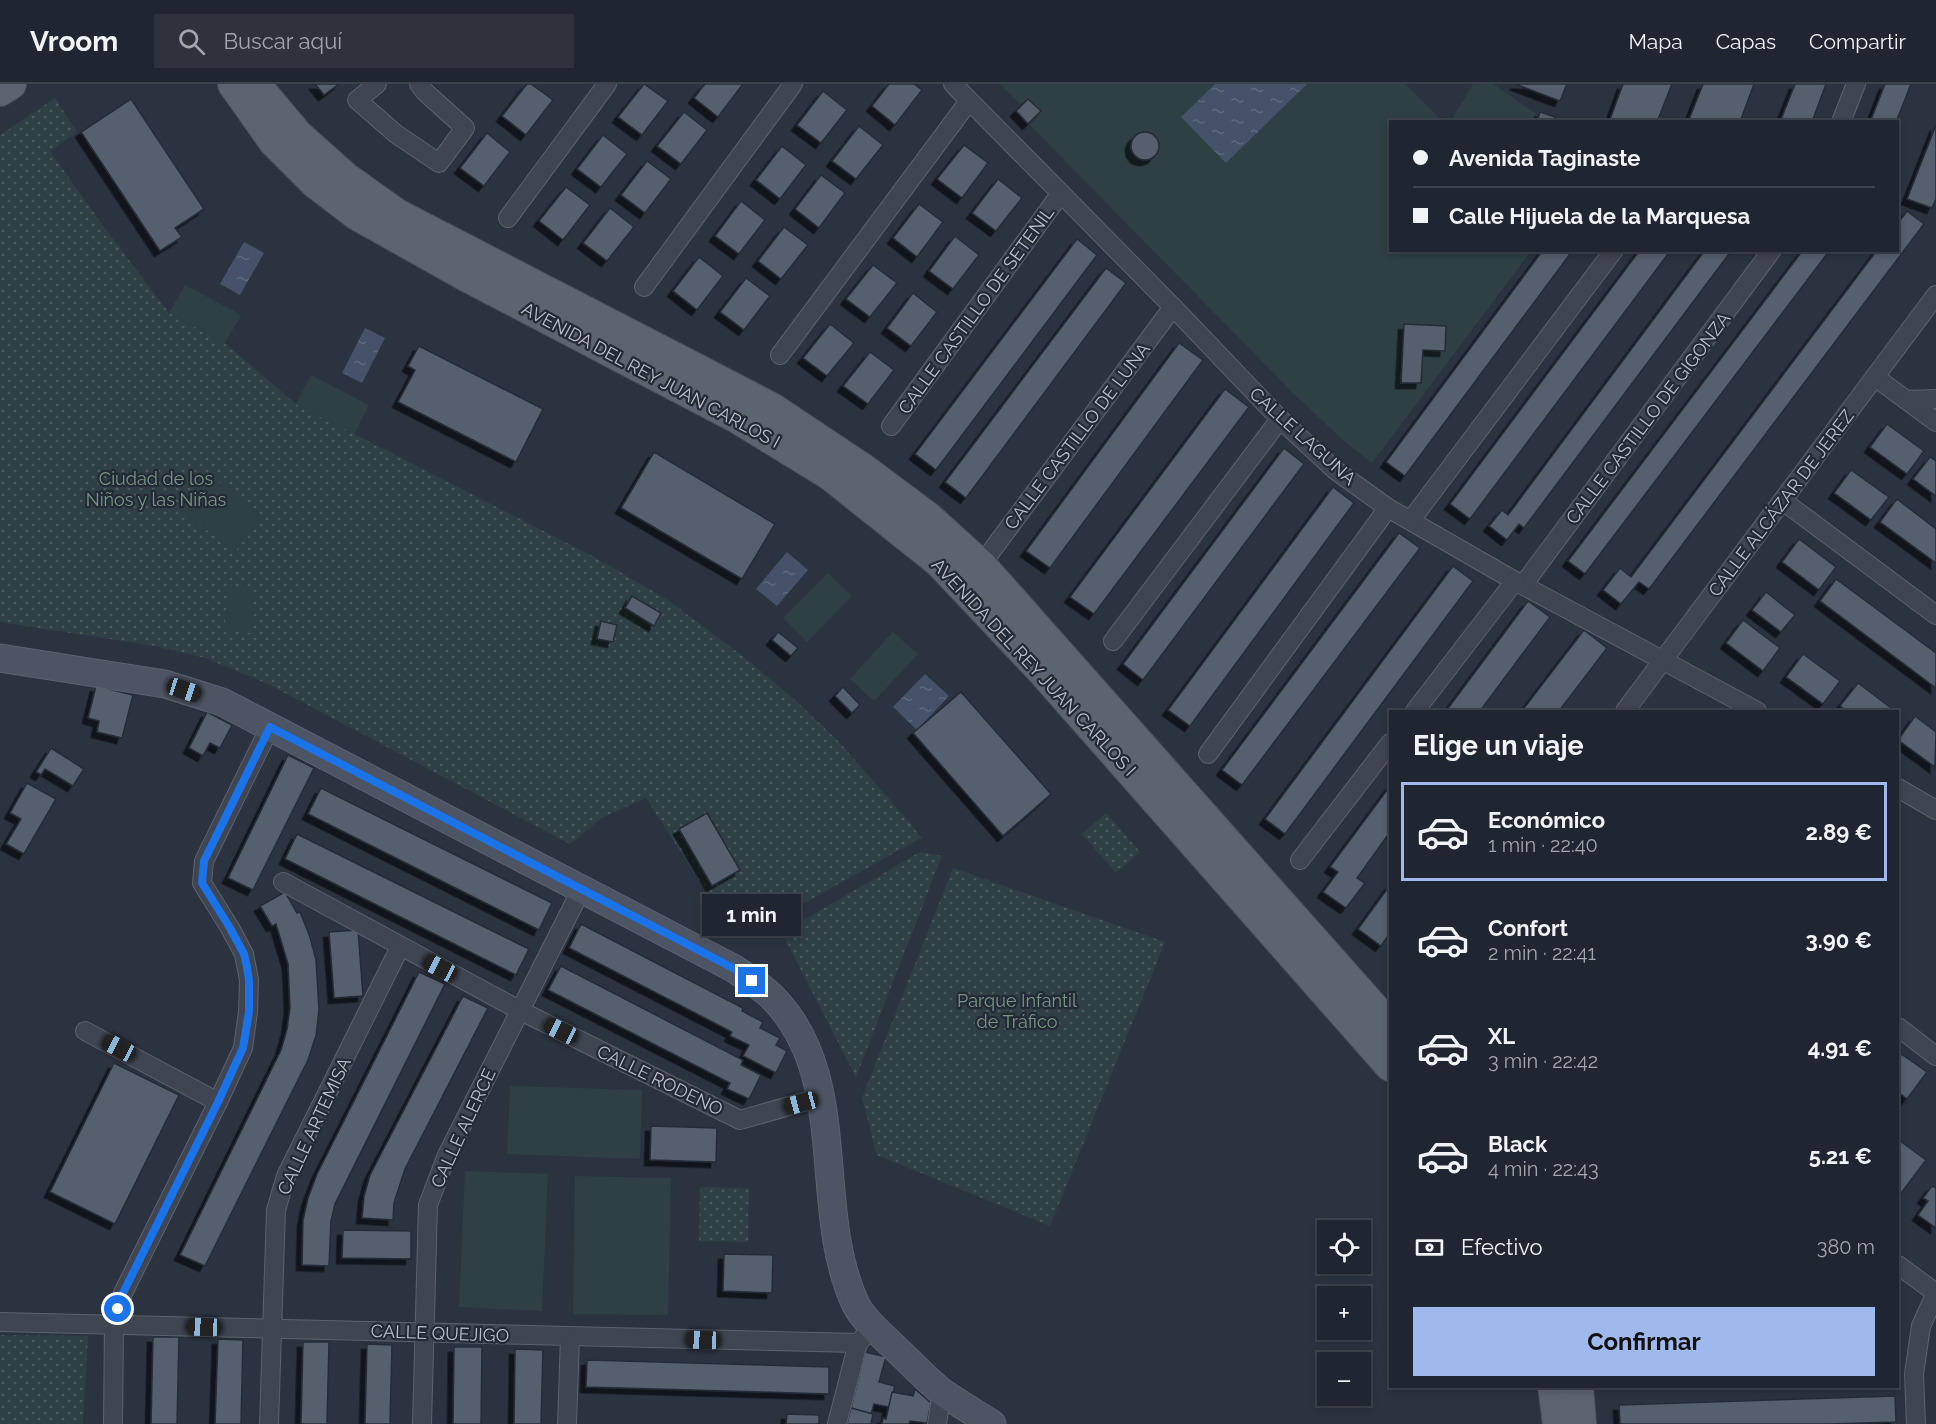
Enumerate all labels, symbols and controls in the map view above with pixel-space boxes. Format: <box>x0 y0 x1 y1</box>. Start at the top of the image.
search box <box>154 14 574 68</box>
text: Vroom <box>30 25 118 58</box>
icon: search <box>175 25 208 58</box>
text: Buscar aquí <box>223 28 342 54</box>
text: Mapa <box>1628 29 1683 54</box>
text: Capas <box>1716 29 1776 54</box>
text: Compartir <box>1809 29 1906 54</box>
text: Avenida Taginaste <box>1449 145 1640 171</box>
street label: CALLE CASTILLO DE SETENIL <box>894 202 1059 418</box>
text: Calle Hijuela de la Marquesa <box>1449 203 1750 229</box>
street label: AVENIDA DEL REY JUAN CARLOS I <box>518 298 784 452</box>
street label: CALLE CASTILLO DE GIGONZA <box>1562 308 1734 528</box>
street label: CALLE CASTILLO DE LUNA <box>1000 339 1154 533</box>
street label: CALLE LAGUNA <box>1246 383 1360 489</box>
street label: CALLE ALCÁZAR DE JEREZ <box>1703 405 1858 600</box>
park label: Ciudad de los Niños y las Niñas <box>86 468 227 510</box>
street label: AVENIDA DEL REY JUAN CARLOS I <box>928 554 1140 780</box>
car <box>164 676 204 704</box>
text: Elige un viaje <box>1413 730 1584 761</box>
icon: car <box>1416 805 1470 859</box>
text: Económico <box>1488 807 1605 833</box>
text: 2.89 € <box>1806 819 1872 845</box>
text: 1 min · 22:40 <box>1488 833 1598 857</box>
callout: 1 min <box>702 894 801 936</box>
text: 1 min <box>726 903 777 927</box>
icon: car <box>1416 913 1470 967</box>
text: Confort <box>1488 915 1568 941</box>
text: 3.90 € <box>1805 927 1872 953</box>
text: 2 min · 22:41 <box>1488 941 1596 965</box>
car <box>420 952 460 984</box>
route end <box>738 967 765 994</box>
park label: Parque Infantil de Tráfico <box>957 990 1077 1032</box>
car <box>541 1015 581 1047</box>
icon: car <box>1416 1021 1470 1075</box>
text: XL <box>1488 1023 1515 1049</box>
car <box>99 1032 139 1064</box>
text: 4.91 € <box>1808 1035 1872 1061</box>
street label: CALLE RODENO <box>594 1040 726 1120</box>
text: 3 min · 22:42 <box>1488 1049 1598 1073</box>
street label: CALLE ARTEMISA <box>273 1054 355 1198</box>
street label: CALLE ALERCE <box>426 1065 500 1191</box>
car <box>781 1090 821 1116</box>
icon: car <box>1416 1129 1470 1183</box>
text: Black <box>1488 1131 1547 1157</box>
text: 5.21 € <box>1809 1143 1872 1169</box>
text: 4 min · 22:43 <box>1488 1157 1599 1181</box>
map controls <box>1317 1220 1371 1406</box>
button: locate <box>1317 1220 1371 1274</box>
icon: cash <box>1413 1231 1446 1264</box>
text: Efectivo <box>1461 1234 1543 1260</box>
text: 380 m <box>1817 1235 1875 1259</box>
button: + <box>1317 1286 1371 1340</box>
route start <box>104 1295 131 1322</box>
button: Confirmar <box>1413 1307 1875 1376</box>
car <box>186 1317 222 1337</box>
street label: CALLE QUEJIGO <box>370 1320 510 1346</box>
car <box>685 1330 721 1350</box>
button: − <box>1317 1352 1371 1406</box>

